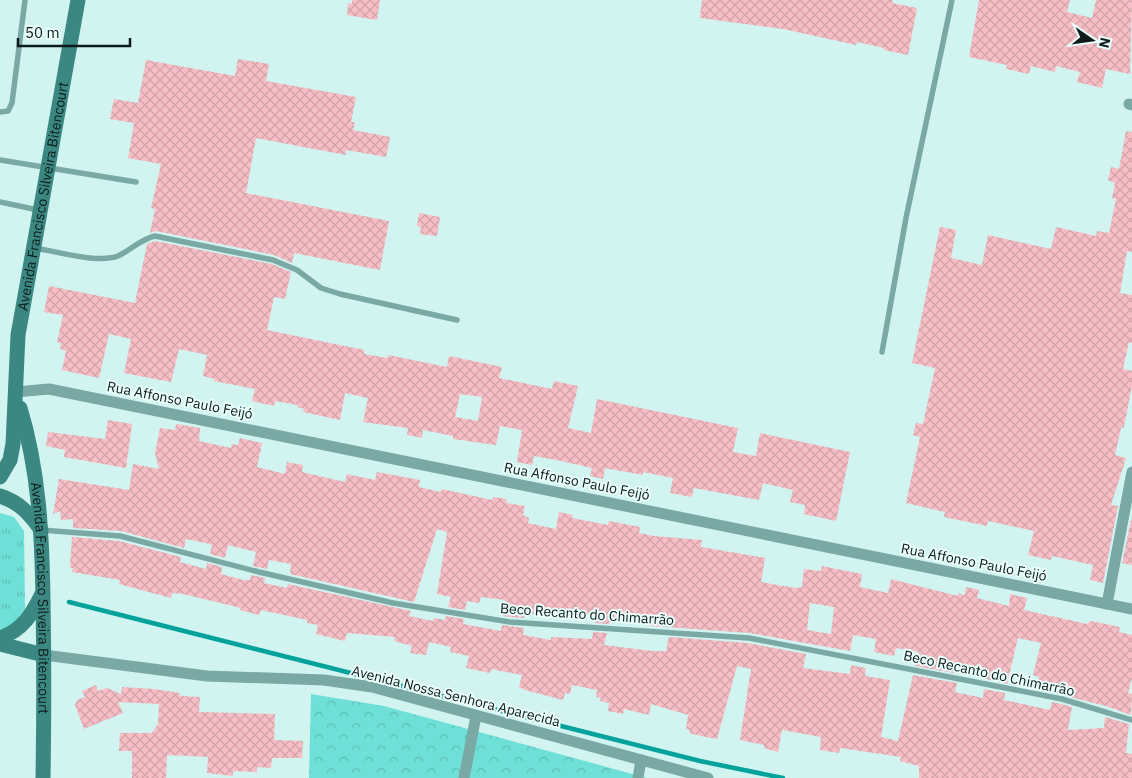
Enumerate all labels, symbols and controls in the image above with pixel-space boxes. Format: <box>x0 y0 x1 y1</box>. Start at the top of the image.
scale bar <box>18 15 130 47</box>
north arrow <box>1067 15 1117 65</box>
text: 50 m <box>25 23 60 42</box>
text: N <box>1095 36 1115 50</box>
street label: Avenida Francisco Silveira Bitencourt <box>13 80 72 312</box>
street label: Rua Affonso Paulo Feijó <box>106 377 255 423</box>
street label: Rua Affonso Paulo Feijó <box>503 458 652 504</box>
street label: Avenida Francisco Silveira Bitencourt <box>27 481 53 714</box>
street label: Rua Affonso Paulo Feijó <box>900 539 1049 585</box>
street label: Beco Recanto do Chimarrão <box>499 599 675 629</box>
street label: Beco Recanto do Chimarrão <box>902 646 1076 700</box>
street label: Avenida Nossa Senhora Aparecida <box>350 661 563 731</box>

